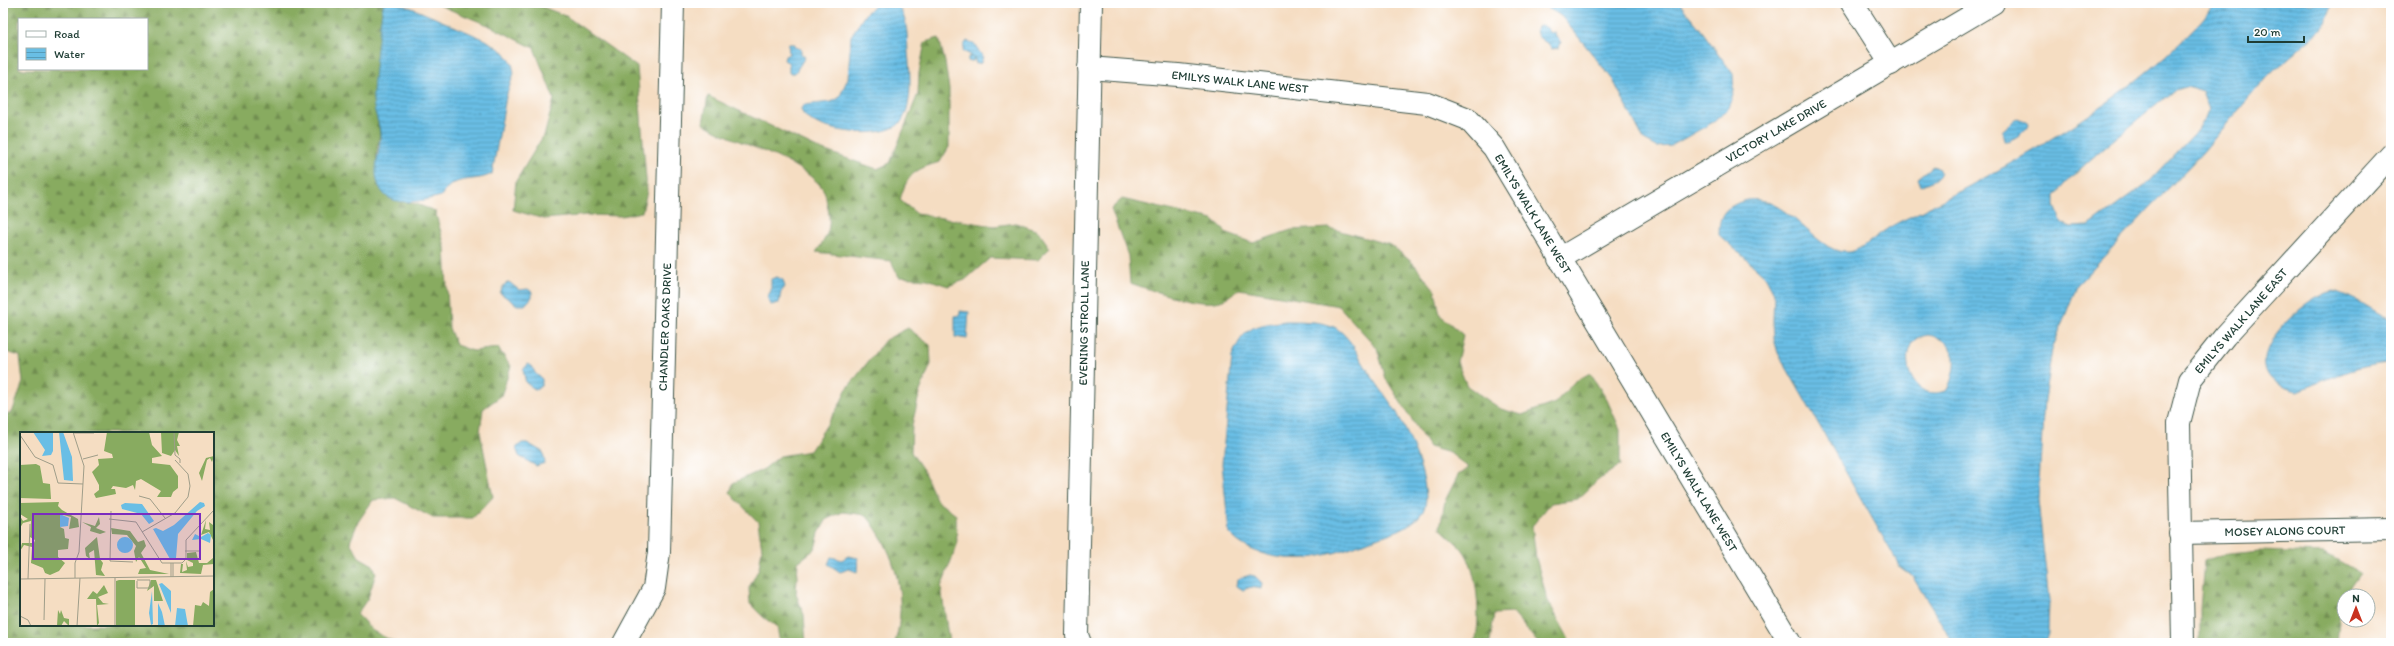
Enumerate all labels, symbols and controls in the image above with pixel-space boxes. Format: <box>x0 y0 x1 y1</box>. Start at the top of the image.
legend <box>18 18 148 70</box>
scale bar <box>2248 18 2304 44</box>
text: 20 m <box>2254 25 2281 39</box>
text: Road <box>54 27 80 41</box>
text: Water <box>54 47 85 61</box>
street label: EMILYS WALK LANE WEST <box>1171 68 1309 96</box>
street label: VICTORY LAKE DRIVE <box>1723 96 1829 166</box>
street label: EMILYS WALK LANE WEST <box>1492 151 1575 277</box>
street label: EVENING STROLL LANE <box>1076 260 1092 386</box>
street label: CHANDLER OAKS DRIVE <box>656 262 674 391</box>
street label: EMILYS WALK LANE EAST <box>2191 265 2291 377</box>
street label: EMILYS WALK LANE WEST <box>1658 429 1741 555</box>
inset map <box>20 432 214 626</box>
street label: MOSEY ALONG COURT <box>2224 523 2346 539</box>
north arrow <box>2336 588 2376 628</box>
text: N <box>2352 592 2360 605</box>

